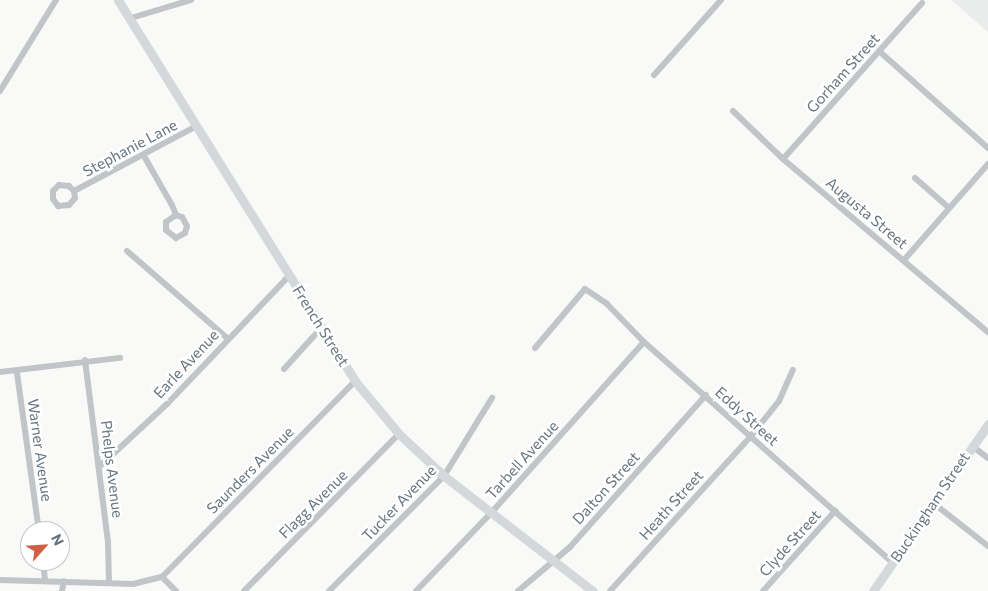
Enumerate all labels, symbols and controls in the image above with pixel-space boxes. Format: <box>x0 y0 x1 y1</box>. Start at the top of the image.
street label: Gorham Street <box>803 30 883 116</box>
street label: Stephanie Lane <box>80 116 180 180</box>
street label: Augusta Street <box>822 174 912 252</box>
street label: French Street <box>289 282 353 370</box>
street label: Earle Avenue <box>150 326 222 402</box>
street label: Eddy Street <box>712 383 782 449</box>
street label: Warner Avenue <box>24 397 56 503</box>
street label: Tarbell Avenue <box>482 417 562 503</box>
street label: Phelps Avenue <box>97 419 127 519</box>
street label: Saunders Avenue <box>203 423 297 517</box>
street label: Dalton Street <box>569 448 643 528</box>
street label: Buckingham Street <box>886 449 974 565</box>
street label: Tucker Avenue <box>358 461 440 545</box>
street label: Flagg Avenue <box>275 466 351 542</box>
street label: Heath Street <box>635 467 707 543</box>
street label: Clyde Street <box>755 506 825 580</box>
north arrow <box>20 521 70 571</box>
text: N <box>48 531 68 548</box>

